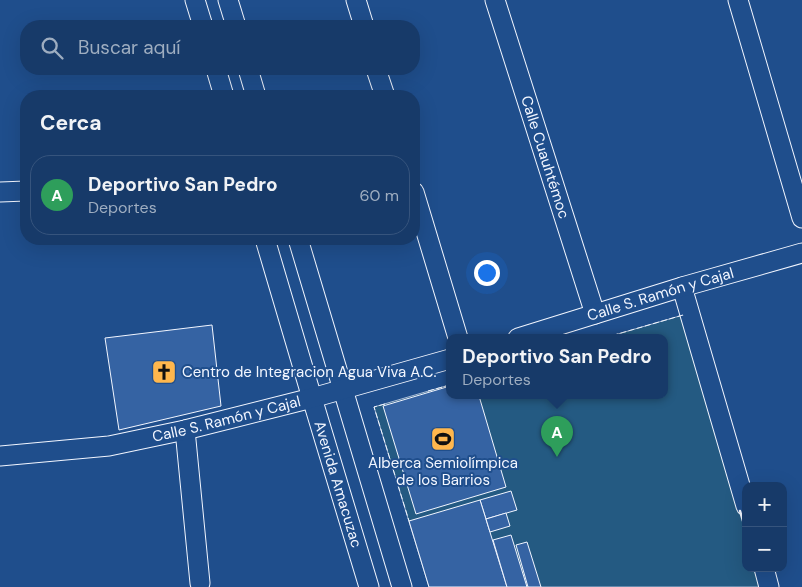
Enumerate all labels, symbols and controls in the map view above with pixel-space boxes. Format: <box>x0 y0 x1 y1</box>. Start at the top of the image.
search box <box>20 20 420 75</box>
icon: search <box>38 34 66 62</box>
text: Buscar aquí <box>78 35 181 60</box>
street label: Calle Cuauhtémoc <box>516 93 574 221</box>
text: Cerca <box>40 109 102 137</box>
text: Deportivo San Pedro <box>88 172 278 197</box>
text: A <box>51 185 63 206</box>
text: 60 m <box>359 185 399 206</box>
text: Deportes <box>88 197 157 218</box>
your location <box>474 260 500 286</box>
street label: Calle S. Ramón y Cajal <box>585 263 736 326</box>
popup <box>446 334 668 399</box>
text: Deportivo San Pedro <box>462 344 652 369</box>
church icon: Centro de Integracion Agua Viva A.C. <box>151 359 177 385</box>
place label: Centro de Integracion Agua Viva A.C. <box>182 362 436 382</box>
text: Deportes <box>462 369 531 390</box>
street label: Calle S. Ramón y Cajal <box>150 391 303 447</box>
pin: A <box>541 416 573 457</box>
street label: Avenida Amacuzac <box>309 419 367 550</box>
sports icon: Alberca Semiolímpica de los Barrios <box>430 426 456 452</box>
place label: Alberca Semiolímpica de los Barrios <box>368 453 518 490</box>
map controls <box>742 482 787 572</box>
button: + <box>742 482 787 527</box>
button: − <box>742 527 787 572</box>

